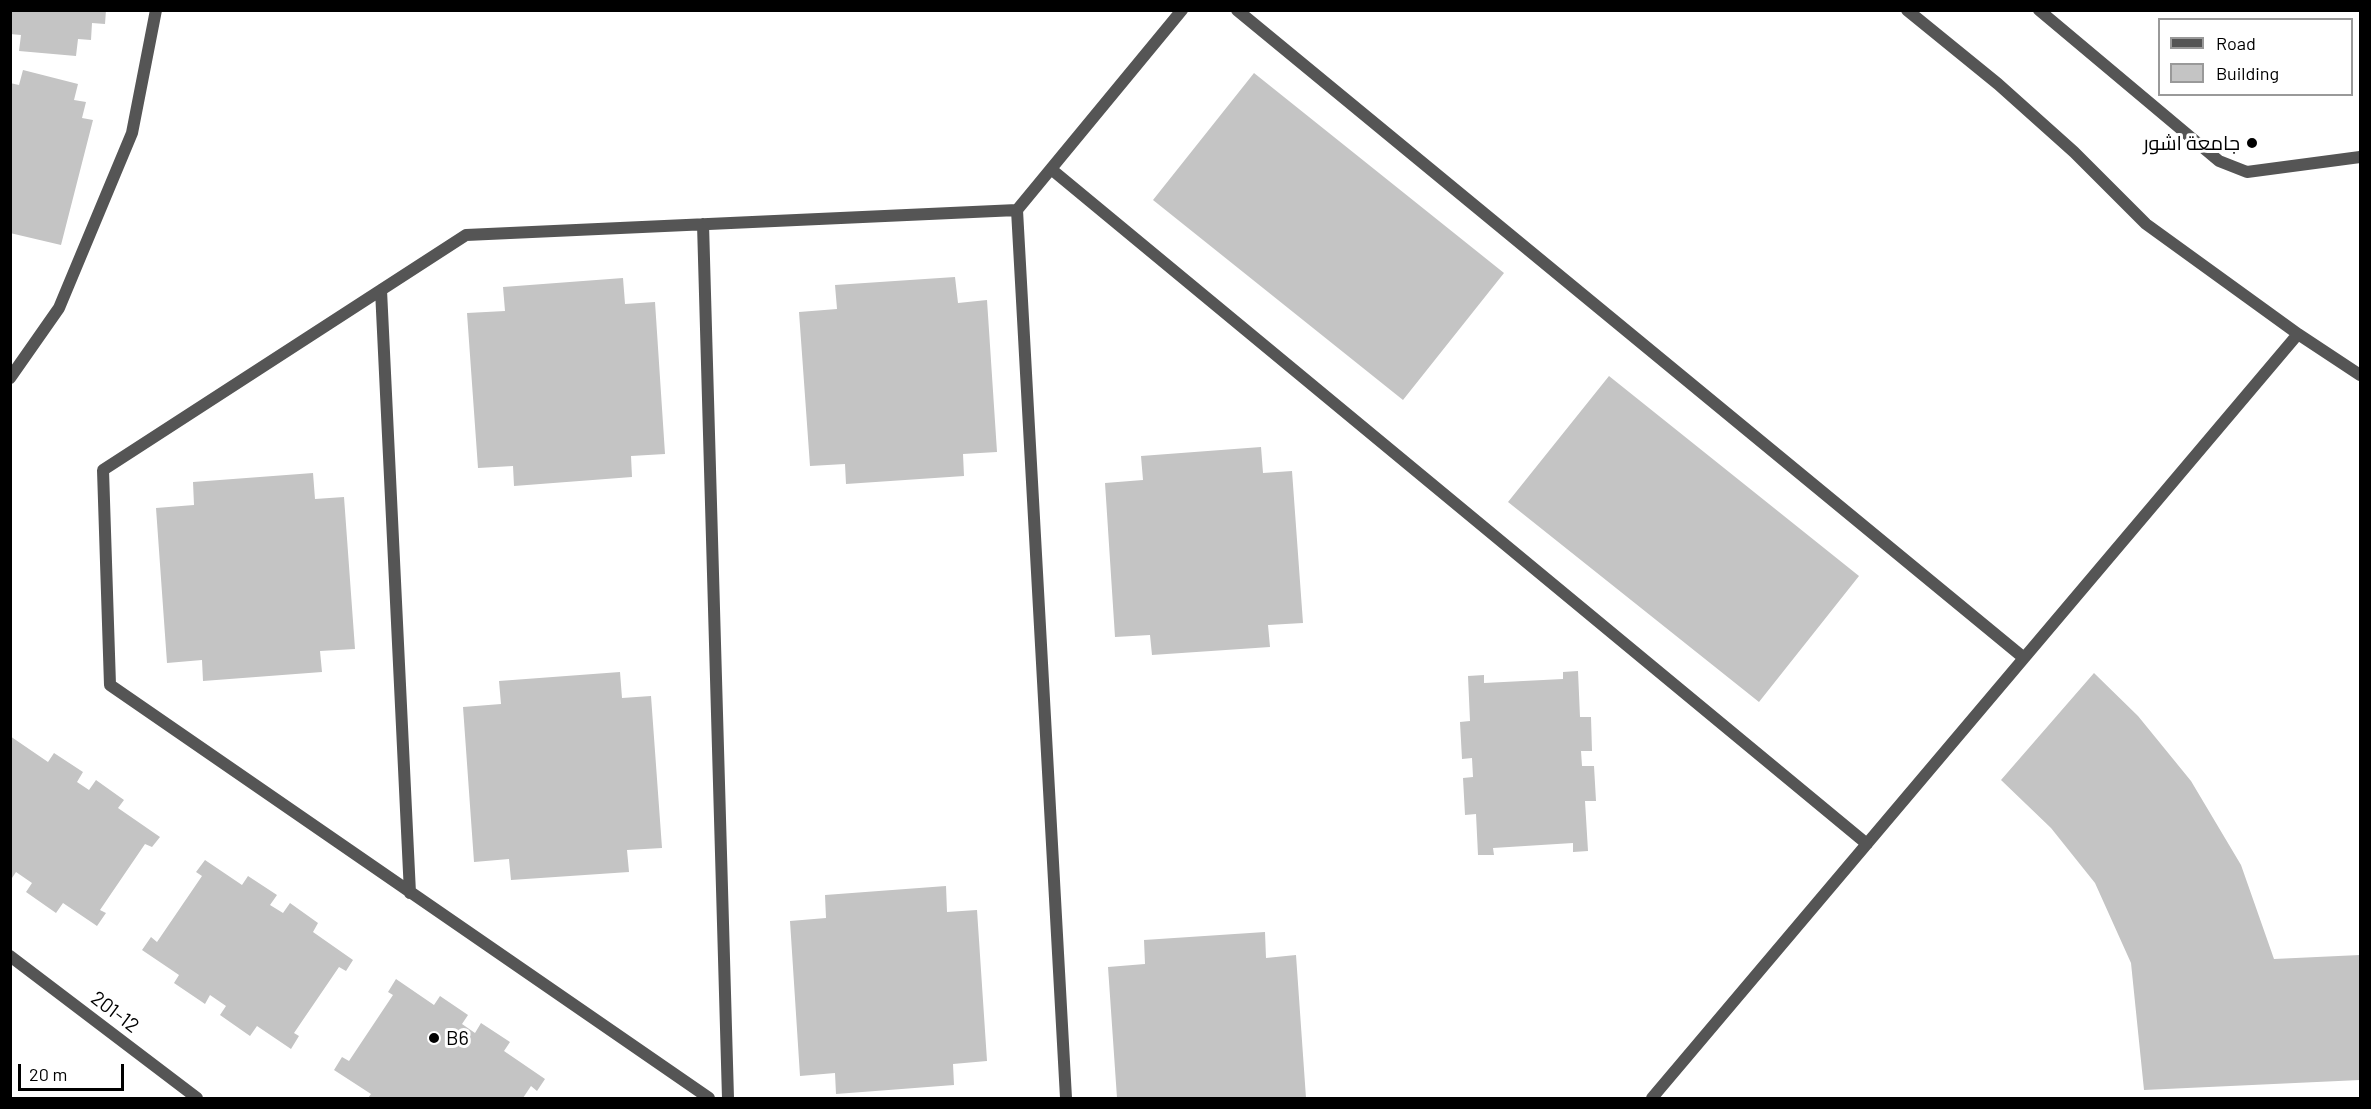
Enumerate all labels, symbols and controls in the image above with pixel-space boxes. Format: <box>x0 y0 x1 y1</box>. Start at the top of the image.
legend <box>2158 18 2353 96</box>
text: Road <box>2216 32 2256 54</box>
text: Building <box>2216 62 2279 84</box>
place label: جامعة اشور <box>2143 131 2240 155</box>
marker: جامعة اشور <box>2245 136 2259 150</box>
street label: 201-12 <box>86 986 144 1038</box>
place label: B6 <box>446 1026 469 1050</box>
marker: B6 <box>427 1031 441 1045</box>
scale bar <box>21 1052 128 1090</box>
text: 20 m <box>29 1063 67 1085</box>

